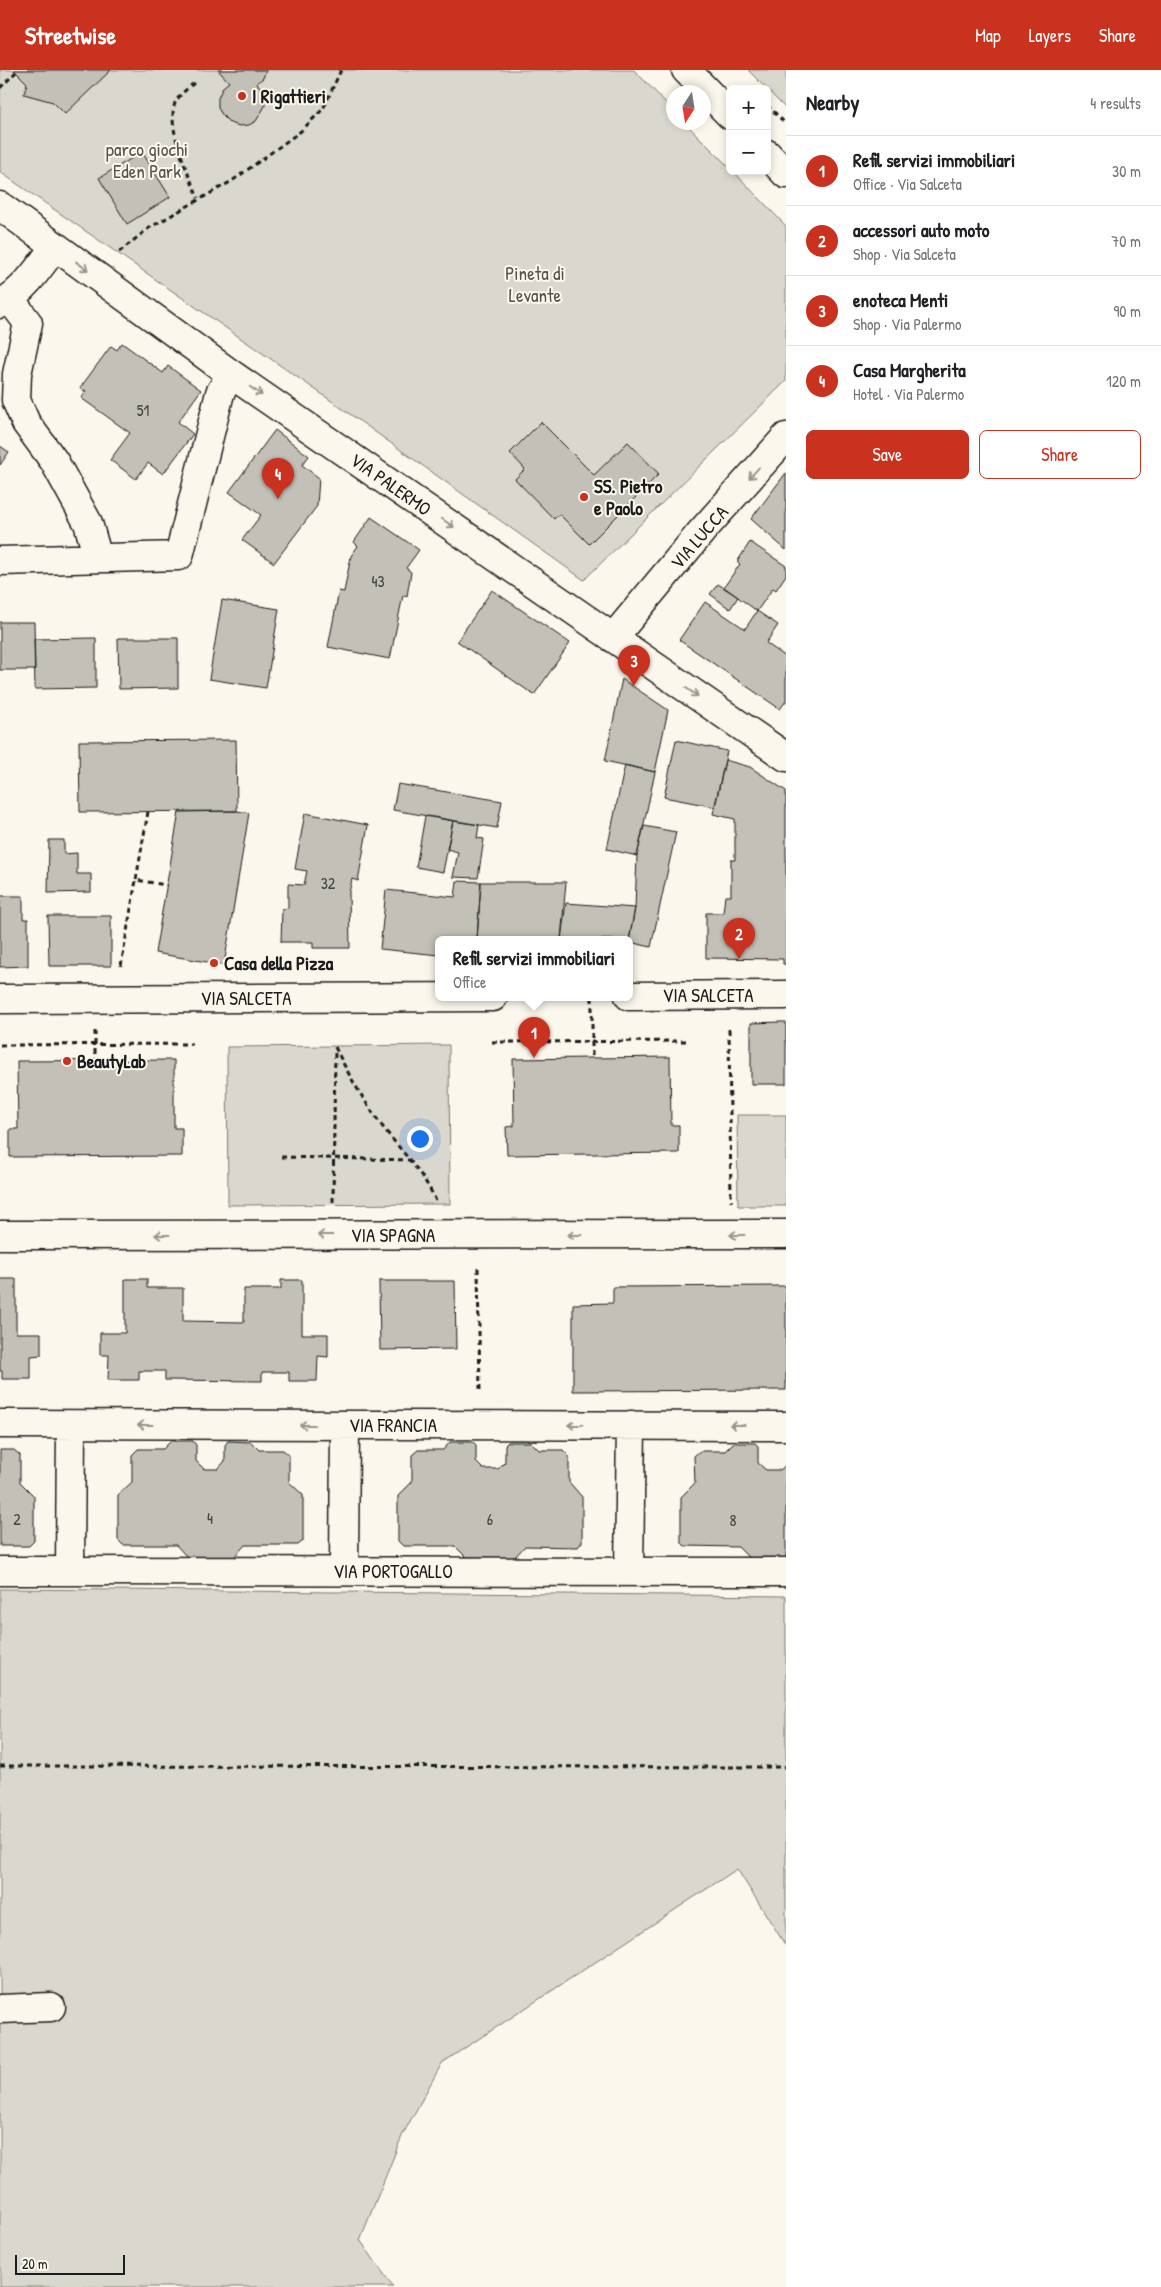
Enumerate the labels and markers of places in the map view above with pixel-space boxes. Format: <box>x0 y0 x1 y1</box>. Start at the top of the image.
place label: I Rigattieri <box>252 83 326 110</box>
marker: I Rigattieri <box>236 90 248 102</box>
pin: 4 <box>262 458 294 499</box>
place label: SS. Pietro e Paolo <box>594 473 663 521</box>
marker: SS. Pietro e Paolo <box>578 491 590 503</box>
pin: 3 <box>618 645 650 686</box>
pin: 2 <box>723 918 755 959</box>
place label: Casa della Pizza <box>224 950 334 976</box>
marker: Casa della Pizza <box>208 957 220 969</box>
pin: 1 <box>518 1017 550 1058</box>
place label: BeautyLab <box>77 1048 146 1075</box>
marker: BeautyLab <box>61 1055 73 1067</box>

